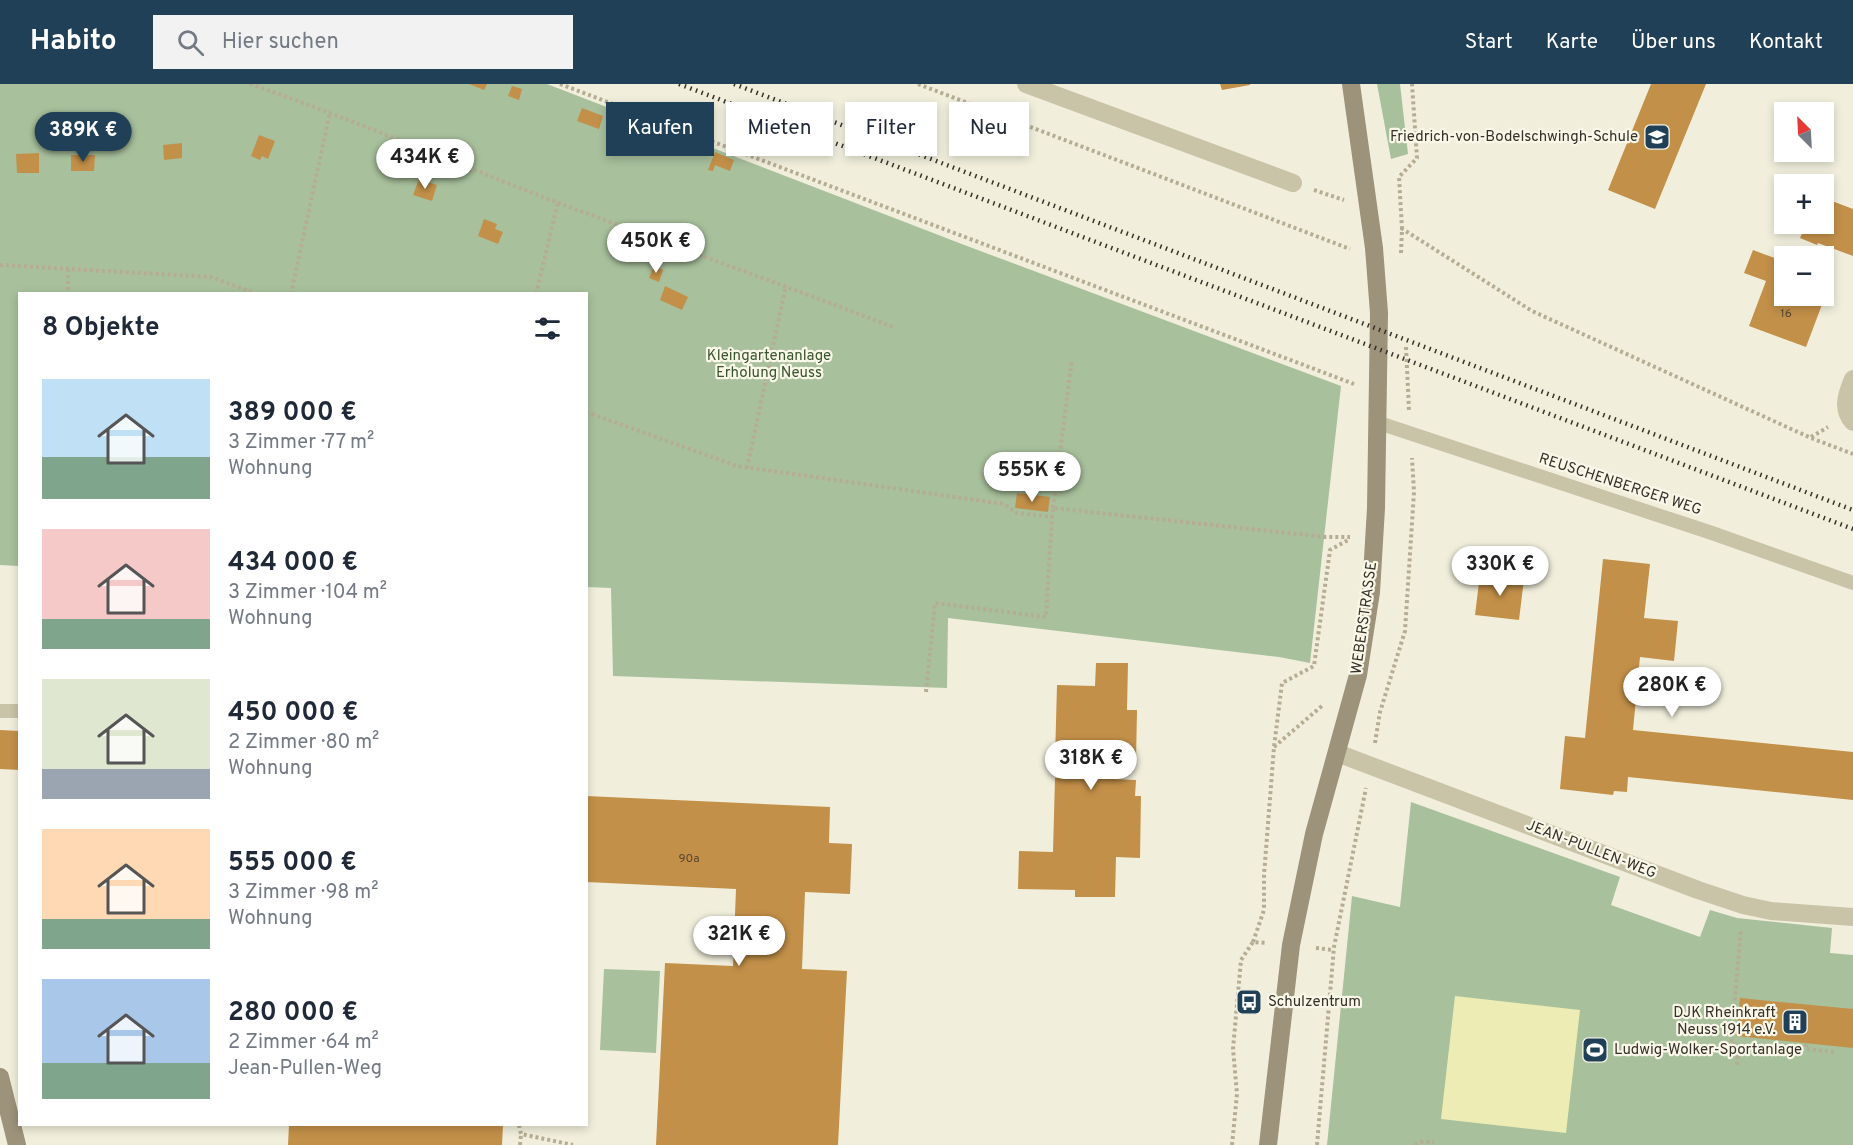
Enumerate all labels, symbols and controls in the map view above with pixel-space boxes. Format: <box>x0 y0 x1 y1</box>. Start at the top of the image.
search box <box>153 15 573 69</box>
text: Habito <box>30 24 117 60</box>
icon: search <box>174 26 207 59</box>
text: Hier suchen <box>222 29 339 56</box>
text: Start <box>1465 29 1513 56</box>
text: Karte <box>1546 29 1598 56</box>
text: Über uns <box>1631 29 1716 56</box>
text: Kontakt <box>1749 29 1823 56</box>
chip: Kaufen <box>606 102 714 156</box>
chip: Mieten <box>726 102 833 156</box>
chip: Filter <box>845 102 937 156</box>
chip: Neu <box>949 102 1029 156</box>
north arrow <box>1774 102 1834 162</box>
map controls <box>1774 102 1834 306</box>
pin: 389K € <box>34 112 132 163</box>
text: 389K € <box>49 118 117 144</box>
school or university icon: Friedrich-von-Bodelschwingh-Schule <box>1642 122 1672 152</box>
place label: Friedrich-von-Bodelschwingh-Schule <box>1390 128 1638 147</box>
pin: 434K € <box>376 139 474 190</box>
text: 434K € <box>390 145 460 171</box>
button: + <box>1774 174 1834 234</box>
pin: 450K € <box>607 223 705 274</box>
text: 450K € <box>621 229 691 255</box>
button: − <box>1774 246 1834 306</box>
house number: 16 <box>1780 306 1792 322</box>
text: 8 Objekte <box>42 312 159 345</box>
icon: filters <box>531 312 564 345</box>
park label: Kleingartenanlage Erholung Neuss <box>707 347 831 383</box>
text: 389 000 € <box>228 397 357 430</box>
icon: home <box>90 403 162 475</box>
text: 3 Zimmer · 77 m² <box>228 430 374 456</box>
street label: REUSCHENBERGER WEG <box>1536 450 1704 520</box>
pin: 555K € <box>983 452 1081 503</box>
text: Wohnung <box>228 456 313 482</box>
text: 555K € <box>998 458 1066 484</box>
pin: 330K € <box>1451 546 1549 597</box>
text: 434 000 € <box>228 547 358 580</box>
text: 330K € <box>1466 552 1534 578</box>
icon: home <box>90 553 162 625</box>
street label: WEBERSTRASSE <box>1348 560 1382 676</box>
text: 3 Zimmer · 104 m² <box>228 580 387 606</box>
text: Wohnung <box>228 606 313 632</box>
pin: 280K € <box>1623 667 1721 718</box>
text: 280K € <box>1637 673 1707 699</box>
text: 450 000 € <box>228 697 359 730</box>
icon: home <box>90 703 162 775</box>
text: 2 Zimmer · 80 m² <box>228 730 379 756</box>
pin: 318K € <box>1042 740 1140 791</box>
text: 318K € <box>1059 746 1123 772</box>
text: Wohnung <box>228 756 313 782</box>
street label: JEAN-PULLEN-WEG <box>1523 816 1659 884</box>
text: 555 000 € <box>228 847 357 880</box>
house number: 90a <box>678 851 700 867</box>
icon: home <box>90 853 162 925</box>
text: 3 Zimmer · 98 m² <box>228 880 378 906</box>
text: Wohnung <box>228 906 313 932</box>
pin: 321K € <box>690 916 788 967</box>
text: 321K € <box>707 922 771 948</box>
bus stop icon: Schulzentrum <box>1234 987 1264 1017</box>
place label: Schulzentrum <box>1268 993 1361 1012</box>
text: 280 000 € <box>228 997 358 1030</box>
icon: home <box>90 1003 162 1075</box>
place label: DJK Rheinkraft Neuss 1914 e.V. <box>1673 1004 1776 1040</box>
building icon: DJK Rheinkraft Neuss 1914 e.V. <box>1780 1007 1810 1037</box>
text: 2 Zimmer · 64 m² <box>228 1030 379 1056</box>
sports icon: Ludwig-Wolker-Sportanlage <box>1580 1035 1610 1065</box>
place label: Ludwig-Wolker-Sportanlage <box>1614 1041 1802 1060</box>
text: Jean-Pullen-Weg <box>228 1056 382 1082</box>

